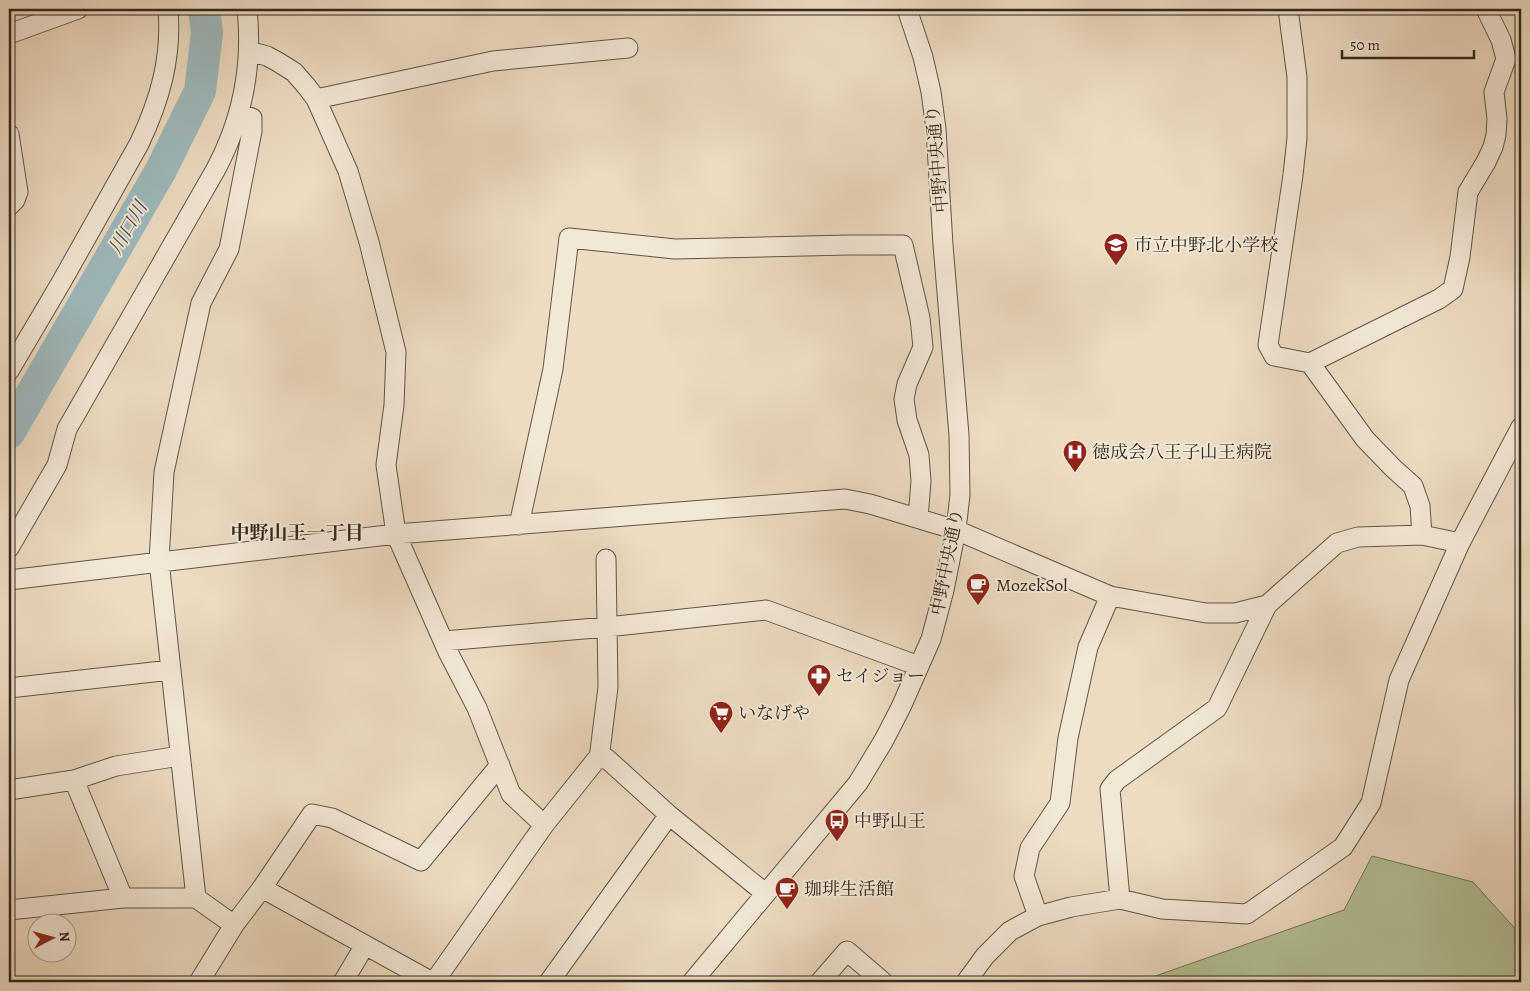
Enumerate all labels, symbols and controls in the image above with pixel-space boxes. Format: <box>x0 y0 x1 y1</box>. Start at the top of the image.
scale bar <box>1342 28 1475 60</box>
text: 50 m <box>1350 35 1380 55</box>
street label: 中野中央通り <box>920 104 954 214</box>
water label: 川口川 <box>102 195 155 259</box>
school or university icon: 市立中野北小学校 <box>1103 232 1129 266</box>
place label: 市立中野北小学校 <box>1134 233 1278 257</box>
hospital icon: 徳成会八王子山王病院 <box>1062 439 1088 473</box>
place label: 徳成会八王子山王病院 <box>1092 440 1272 464</box>
street label: 中野中央通り <box>925 507 969 617</box>
district label: 中野山王一丁目 <box>230 520 364 546</box>
cafe icon: MozekSol <box>965 572 991 606</box>
place label: MozekSol <box>996 573 1068 597</box>
pharmacy icon: セイジョー <box>806 663 832 697</box>
place label: セイジョー <box>836 664 925 688</box>
supermarket icon: いなげや <box>708 700 734 734</box>
place label: いなげや <box>738 701 810 725</box>
bus stop icon: 中野山王 <box>824 808 850 842</box>
place label: 中野山王 <box>854 809 926 833</box>
cafe icon: 珈琲生活館 <box>774 876 800 910</box>
place label: 珈琲生活館 <box>804 877 894 901</box>
north arrow <box>28 914 78 964</box>
text: N <box>54 931 74 943</box>

